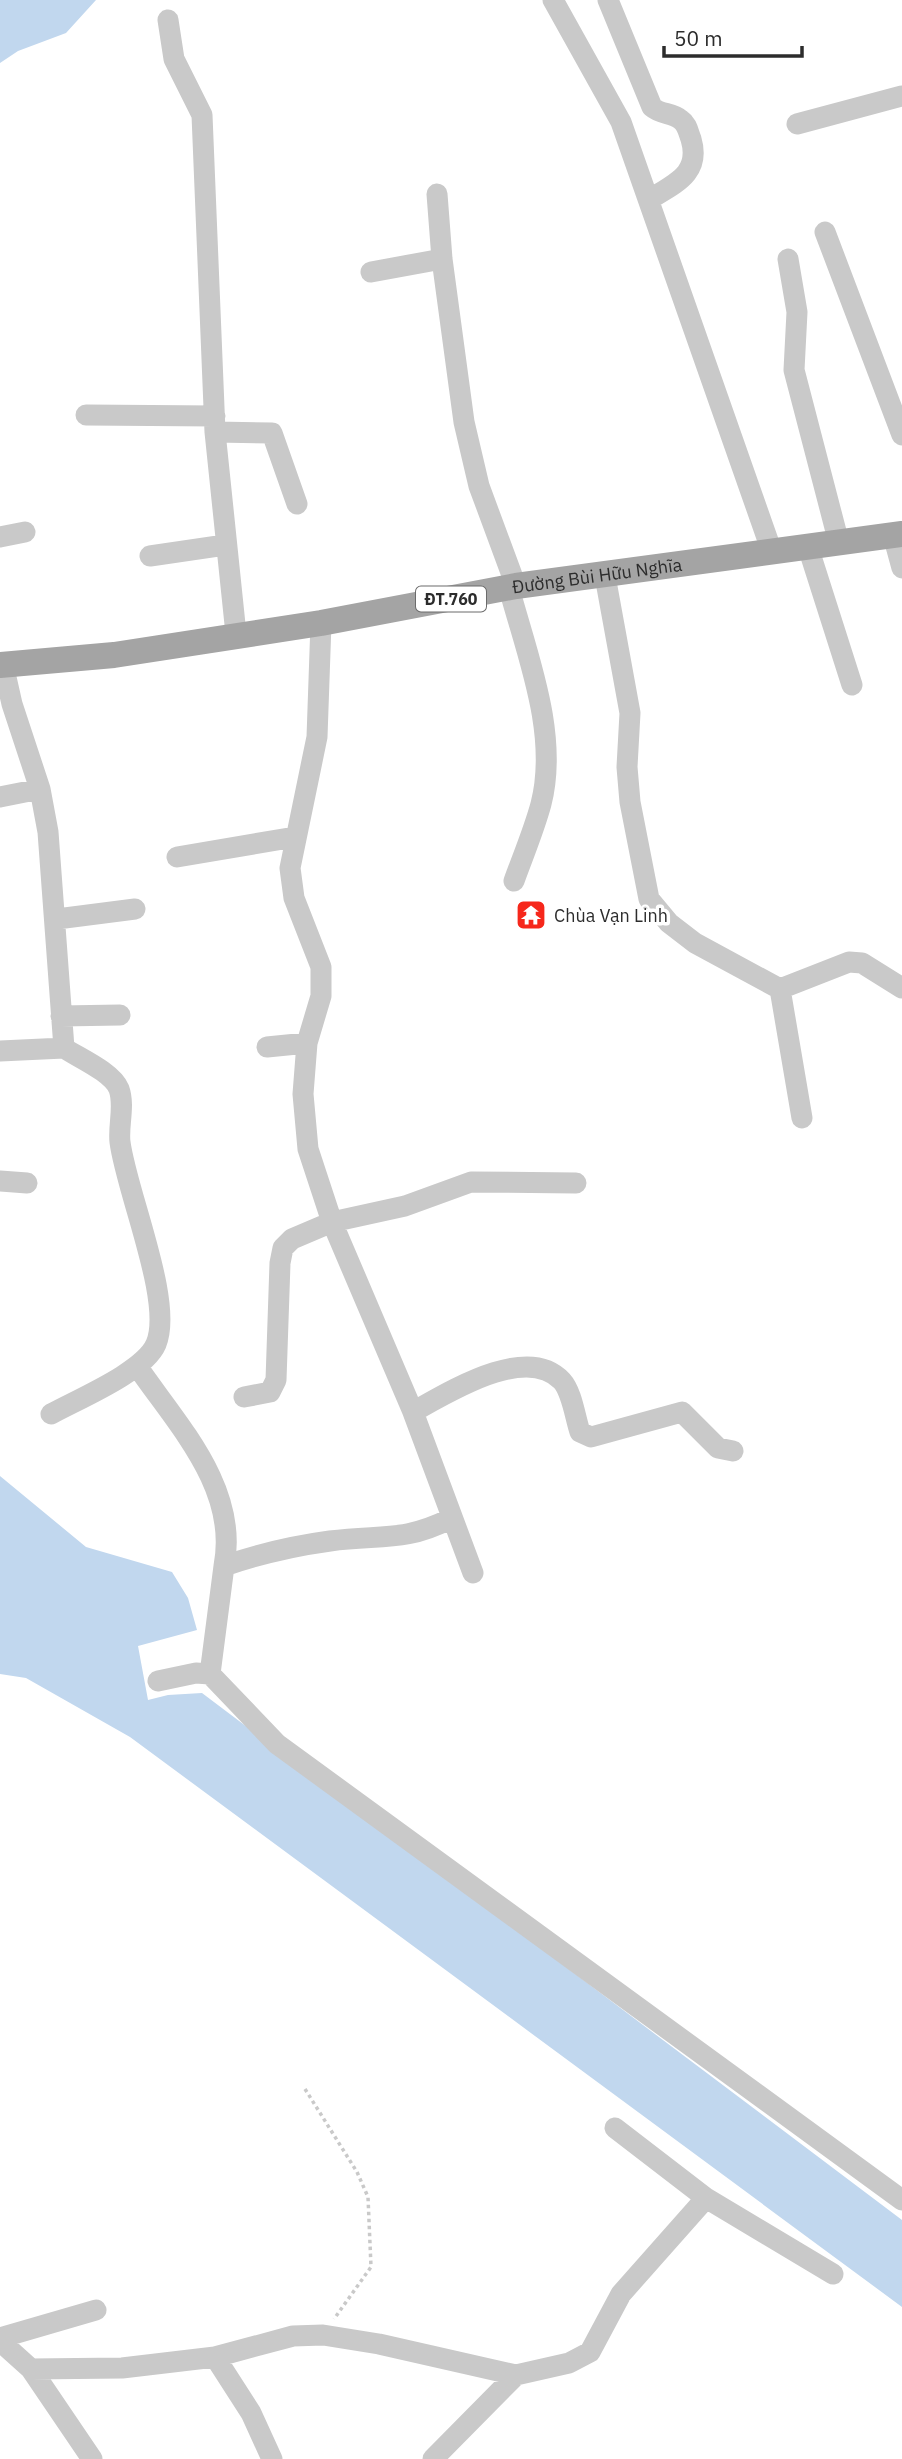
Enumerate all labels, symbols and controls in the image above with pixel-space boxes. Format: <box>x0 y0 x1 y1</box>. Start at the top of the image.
scale bar <box>664 14 802 58</box>
text: 50 m <box>674 24 723 52</box>
street label: Đường Bùi Hữu Nghĩa <box>510 552 684 598</box>
road number: ĐT.760 <box>416 586 486 612</box>
temple icon: Chùa Vạn Linh <box>514 898 548 932</box>
place label: Chùa Vạn Linh <box>554 904 668 927</box>

